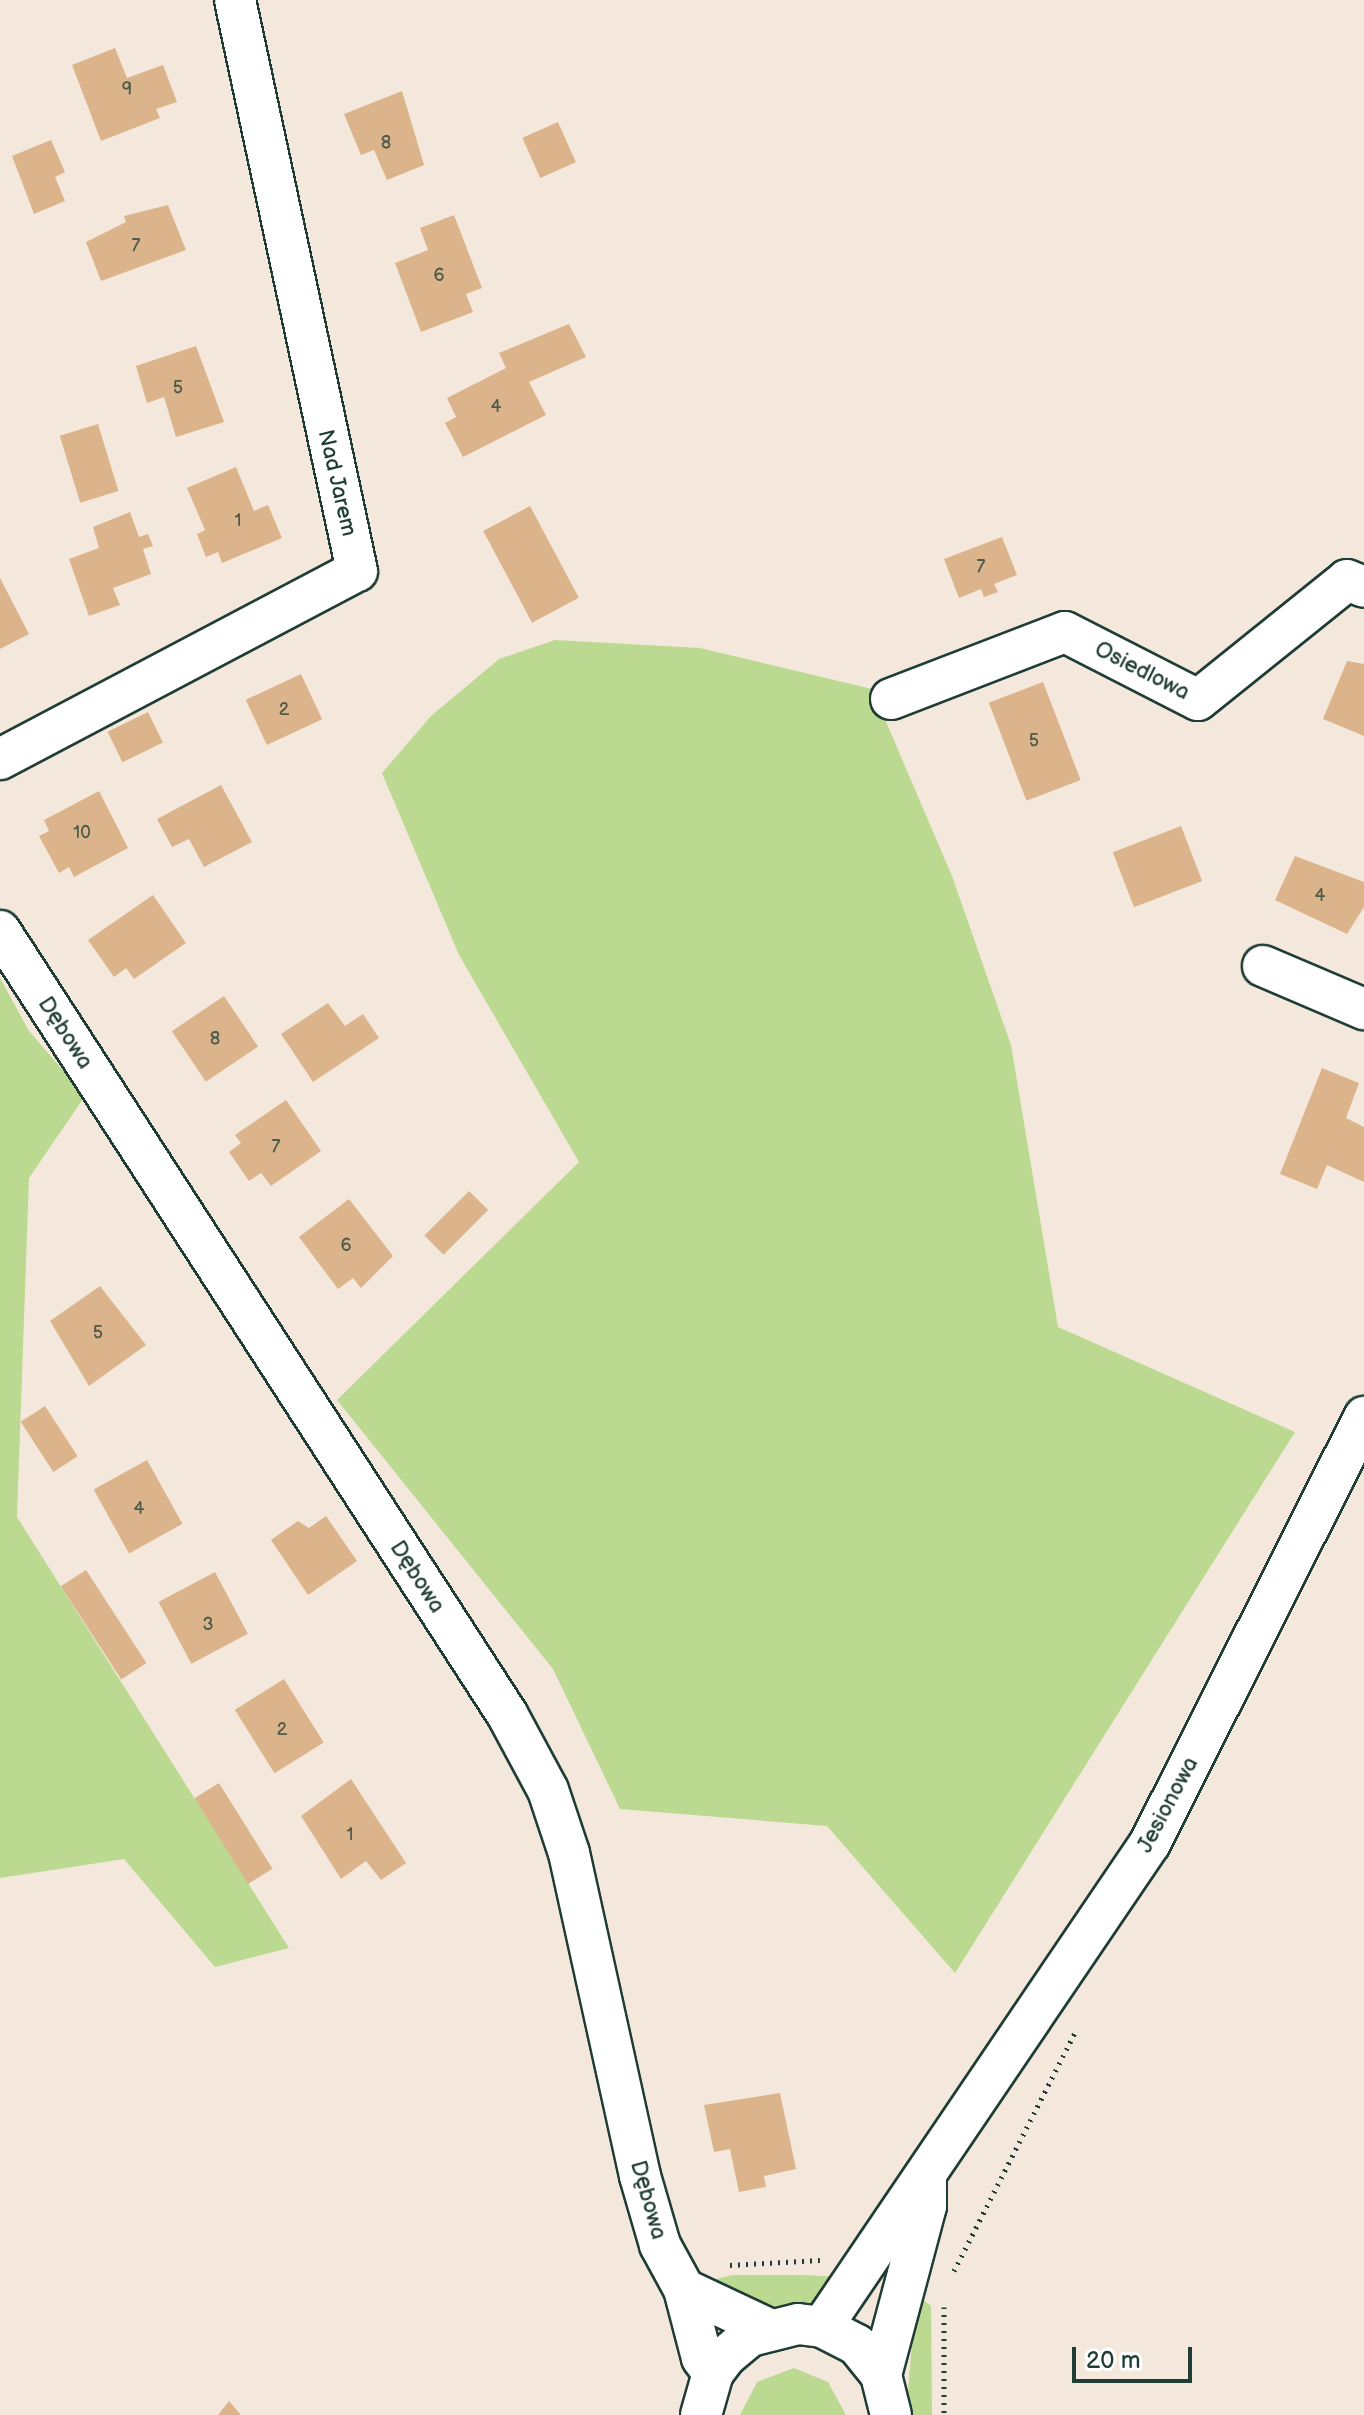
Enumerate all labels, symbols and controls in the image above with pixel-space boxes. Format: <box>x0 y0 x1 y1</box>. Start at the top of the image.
house number: 9 <box>122 79 132 101</box>
house number: 8 <box>381 132 391 154</box>
house number: 7 <box>132 235 140 257</box>
house number: 6 <box>434 265 444 287</box>
house number: 5 <box>173 377 183 399</box>
house number: 4 <box>491 396 501 418</box>
street label: Nad Jarem <box>312 427 362 539</box>
house number: 1 <box>235 510 241 532</box>
house number: 7 <box>977 556 985 578</box>
street label: Osiedlowa <box>1090 636 1194 706</box>
house number: 2 <box>279 699 289 721</box>
house number: 5 <box>1029 730 1039 752</box>
house number: 10 <box>73 822 91 844</box>
house number: 4 <box>1315 885 1325 907</box>
street label: Dębowa <box>32 992 98 1074</box>
house number: 8 <box>210 1028 220 1050</box>
house number: 7 <box>272 1136 280 1158</box>
house number: 6 <box>341 1235 351 1257</box>
house number: 5 <box>93 1322 103 1344</box>
house number: 4 <box>134 1498 144 1520</box>
street label: Dębowa <box>384 1536 450 1618</box>
house number: 3 <box>202 1614 214 1636</box>
house number: 2 <box>277 1719 287 1741</box>
street label: Jesionowa <box>1132 1753 1204 1857</box>
house number: 1 <box>347 1824 353 1846</box>
street label: Dębowa <box>624 2158 672 2242</box>
scale bar <box>1076 2331 1196 2381</box>
text: 20 m <box>1086 2346 1141 2375</box>

